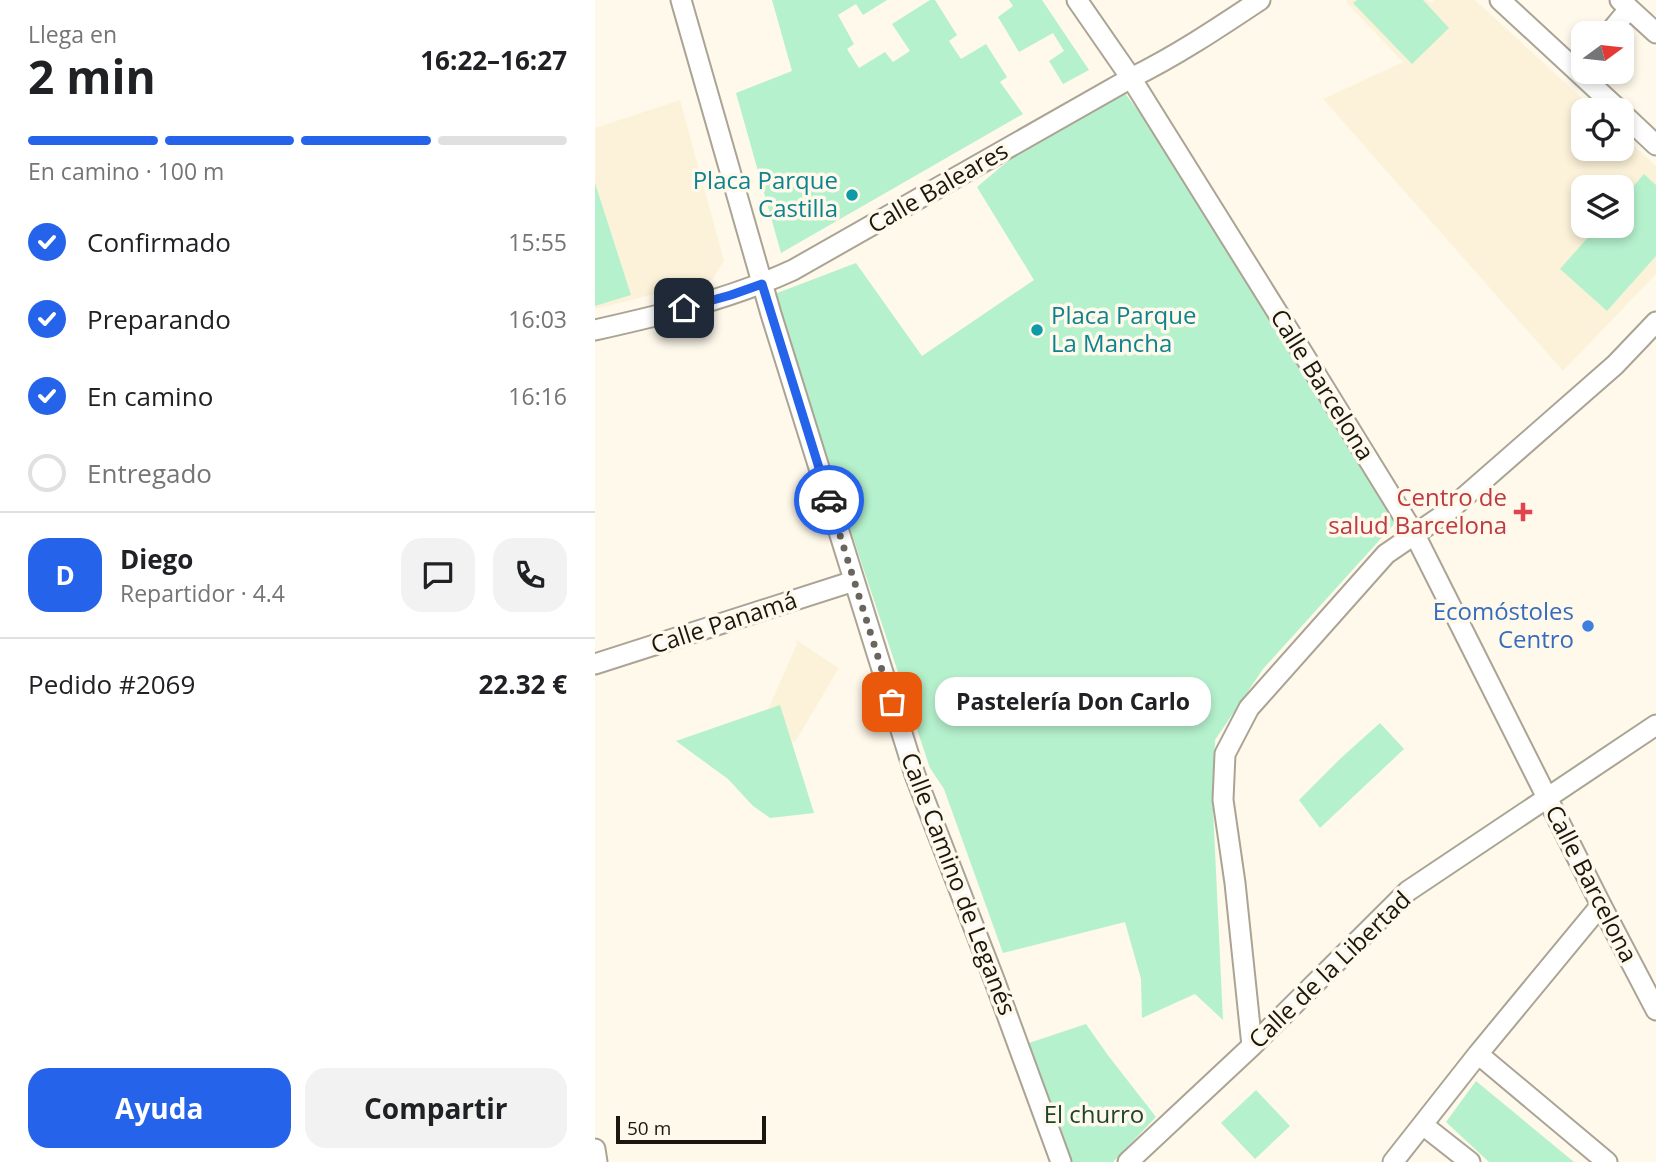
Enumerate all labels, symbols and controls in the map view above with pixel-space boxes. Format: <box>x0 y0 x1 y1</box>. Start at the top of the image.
text: Llega en <box>28 18 117 50</box>
north arrow <box>1571 21 1635 84</box>
map controls <box>1571 21 1634 238</box>
text: 16:22–16:27 <box>420 42 567 78</box>
text: 2 min <box>28 45 156 107</box>
button: locate <box>1571 98 1634 161</box>
street label: Calle Baleares <box>861 133 1013 240</box>
text: En camino · 100 m <box>28 155 224 187</box>
place label: Placa Parque Castilla <box>693 163 838 224</box>
button: layers <box>1571 175 1634 238</box>
marker: Placa Parque Castilla <box>844 187 860 203</box>
icon: check <box>28 223 66 261</box>
text: Confirmado <box>87 224 231 260</box>
text: 15:55 <box>508 226 567 258</box>
pin <box>654 278 714 338</box>
icon: home <box>665 289 703 327</box>
place label: Placa Parque La Mancha <box>1051 298 1196 359</box>
icon: check <box>28 300 66 338</box>
text: Preparando <box>87 301 231 337</box>
street label: Calle Barcelona <box>1264 302 1383 466</box>
text: 16:03 <box>508 303 567 335</box>
marker: Placa Parque La Mancha <box>1029 322 1045 338</box>
icon: check <box>28 377 66 415</box>
text: En camino <box>87 378 213 414</box>
text: 16:16 <box>508 380 567 412</box>
text: Entregado <box>87 455 212 491</box>
courier <box>794 465 864 535</box>
place label: Centro de salud Barcelona <box>1328 480 1507 541</box>
icon: car <box>810 481 848 519</box>
marker: Centro de salud Barcelona <box>1513 502 1533 522</box>
button: chat <box>401 538 475 612</box>
button: phone <box>493 538 567 612</box>
text: Diego <box>120 541 193 577</box>
text: D <box>55 557 75 593</box>
text: Repartidor · 4.4 <box>120 577 285 609</box>
street label: Calle Panamá <box>646 582 801 661</box>
place label: Ecomóstoles Centro <box>1433 594 1574 655</box>
marker: Ecomóstoles Centro <box>1580 618 1596 634</box>
text: Pedido #2069 <box>28 666 195 702</box>
text: 22.32 € <box>479 666 567 702</box>
pin <box>862 672 922 732</box>
callout: Pastelería Don Carlo <box>934 678 1211 726</box>
icon: bag <box>873 683 911 721</box>
text: Pastelería Don Carlo <box>956 685 1190 717</box>
street label: Calle Camino de Leganés <box>894 747 1025 1020</box>
street label: Calle Barcelona <box>1538 799 1646 968</box>
street label: Calle de la Libertad <box>1241 883 1417 1055</box>
button: Ayuda <box>28 1068 291 1148</box>
button: Compartir <box>305 1068 567 1148</box>
park label: El churro <box>1044 1097 1144 1130</box>
scale bar <box>616 1113 767 1145</box>
text: 50 m <box>627 1115 671 1141</box>

